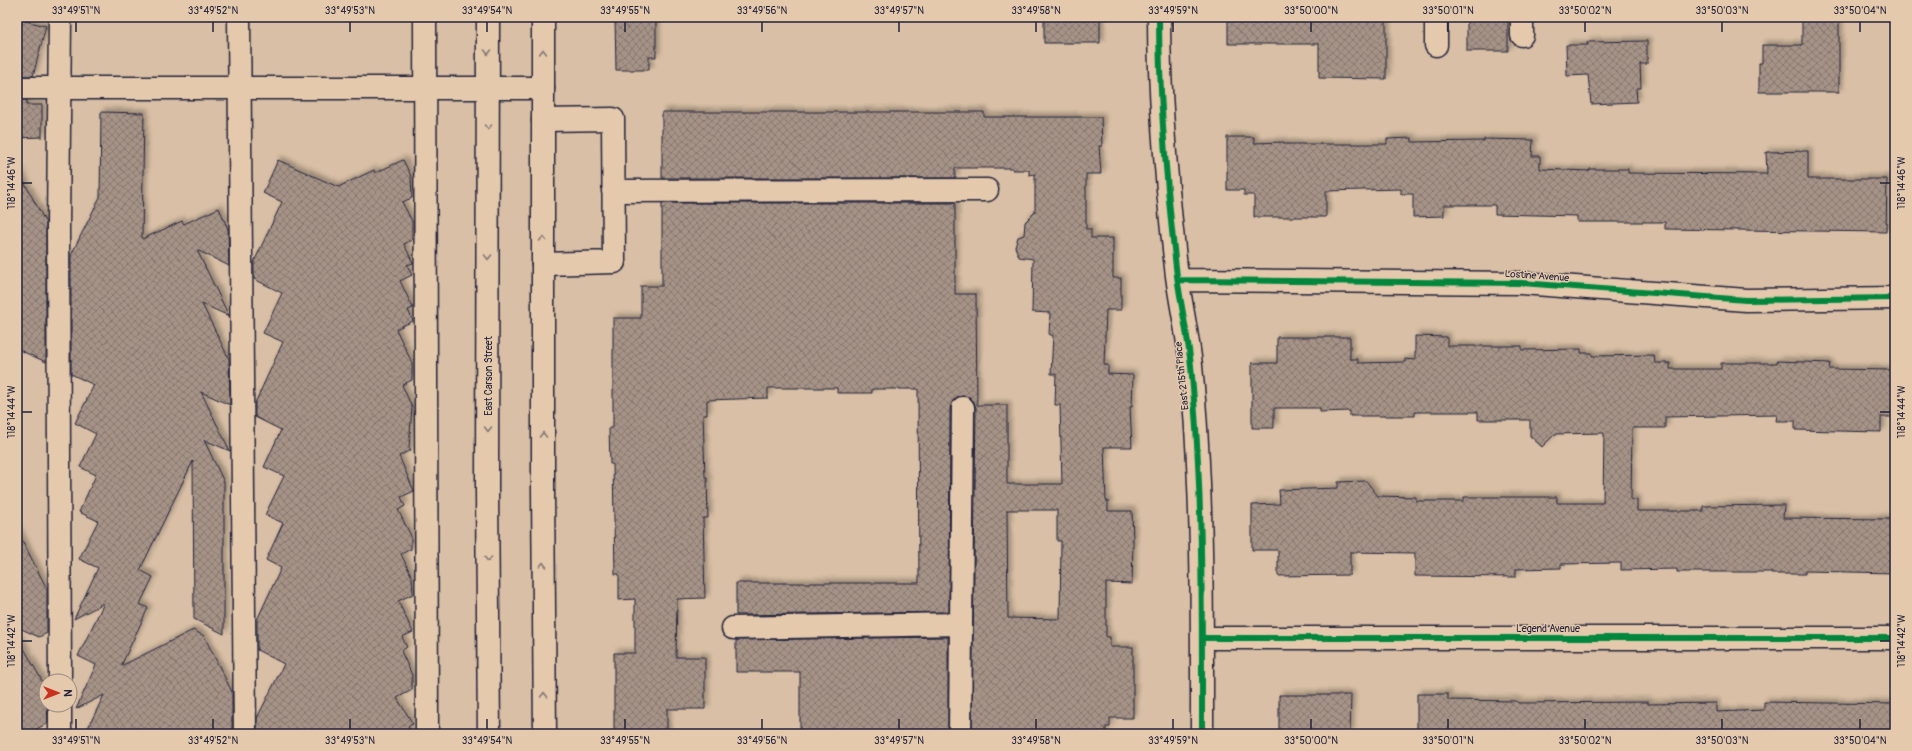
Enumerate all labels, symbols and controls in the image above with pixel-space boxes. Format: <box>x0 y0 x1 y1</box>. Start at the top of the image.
text: 33°49'51"N <box>52 5 101 17</box>
text: 33°49'52"N <box>188 5 238 17</box>
text: 33°49'53"N <box>325 5 375 17</box>
text: 33°49'54"N <box>462 5 512 17</box>
text: 33°49'55"N <box>600 5 650 17</box>
text: 33°49'56"N <box>737 5 788 17</box>
text: 33°49'57"N <box>874 5 924 17</box>
text: 33°49'58"N <box>1011 5 1061 17</box>
text: 33°49'59"N <box>1148 5 1198 17</box>
text: 33°50'00"N <box>1284 5 1338 17</box>
text: 33°50'01"N <box>1422 5 1474 17</box>
text: 33°50'02"N <box>1558 5 1612 17</box>
text: 33°50'03"N <box>1696 5 1749 17</box>
text: 33°50'04"N <box>1833 5 1887 17</box>
one-way arrow <box>484 49 492 55</box>
one-way arrow <box>539 49 547 55</box>
one-way arrow <box>484 124 492 130</box>
text: 118°14'46"W <box>6 156 18 210</box>
text: 118°14'46"W <box>1896 156 1908 210</box>
one-way arrow <box>539 236 547 242</box>
one-way arrow <box>484 254 492 260</box>
street label: Lostine Avenue <box>1504 268 1570 284</box>
street label: East Carson Street <box>483 335 495 416</box>
street label: East 215th Place <box>1172 341 1192 411</box>
text: 118°14'44"W <box>6 385 18 439</box>
text: 118°14'44"W <box>1896 385 1908 439</box>
one-way arrow <box>484 426 492 432</box>
one-way arrow <box>539 432 547 438</box>
one-way arrow <box>484 556 492 562</box>
one-way arrow <box>539 562 547 568</box>
text: 118°14'42"W <box>6 614 18 667</box>
text: 118°14'42"W <box>1896 614 1908 667</box>
street label: Legend Avenue <box>1516 623 1580 635</box>
north arrow <box>38 673 78 713</box>
text: N <box>61 689 74 697</box>
one-way arrow <box>540 692 549 698</box>
text: 33°49'51"N <box>52 735 101 747</box>
text: 33°49'52"N <box>188 735 238 747</box>
text: 33°49'53"N <box>325 735 375 747</box>
text: 33°49'54"N <box>462 735 512 747</box>
text: 33°49'55"N <box>600 735 650 747</box>
text: 33°49'56"N <box>737 735 788 747</box>
text: 33°49'57"N <box>874 735 924 747</box>
text: 33°49'58"N <box>1011 735 1061 747</box>
text: 33°49'59"N <box>1148 735 1198 747</box>
text: 33°50'00"N <box>1284 735 1338 747</box>
text: 33°50'01"N <box>1422 735 1474 747</box>
text: 33°50'02"N <box>1558 735 1612 747</box>
text: 33°50'03"N <box>1696 735 1749 747</box>
text: 33°50'04"N <box>1833 735 1887 747</box>

